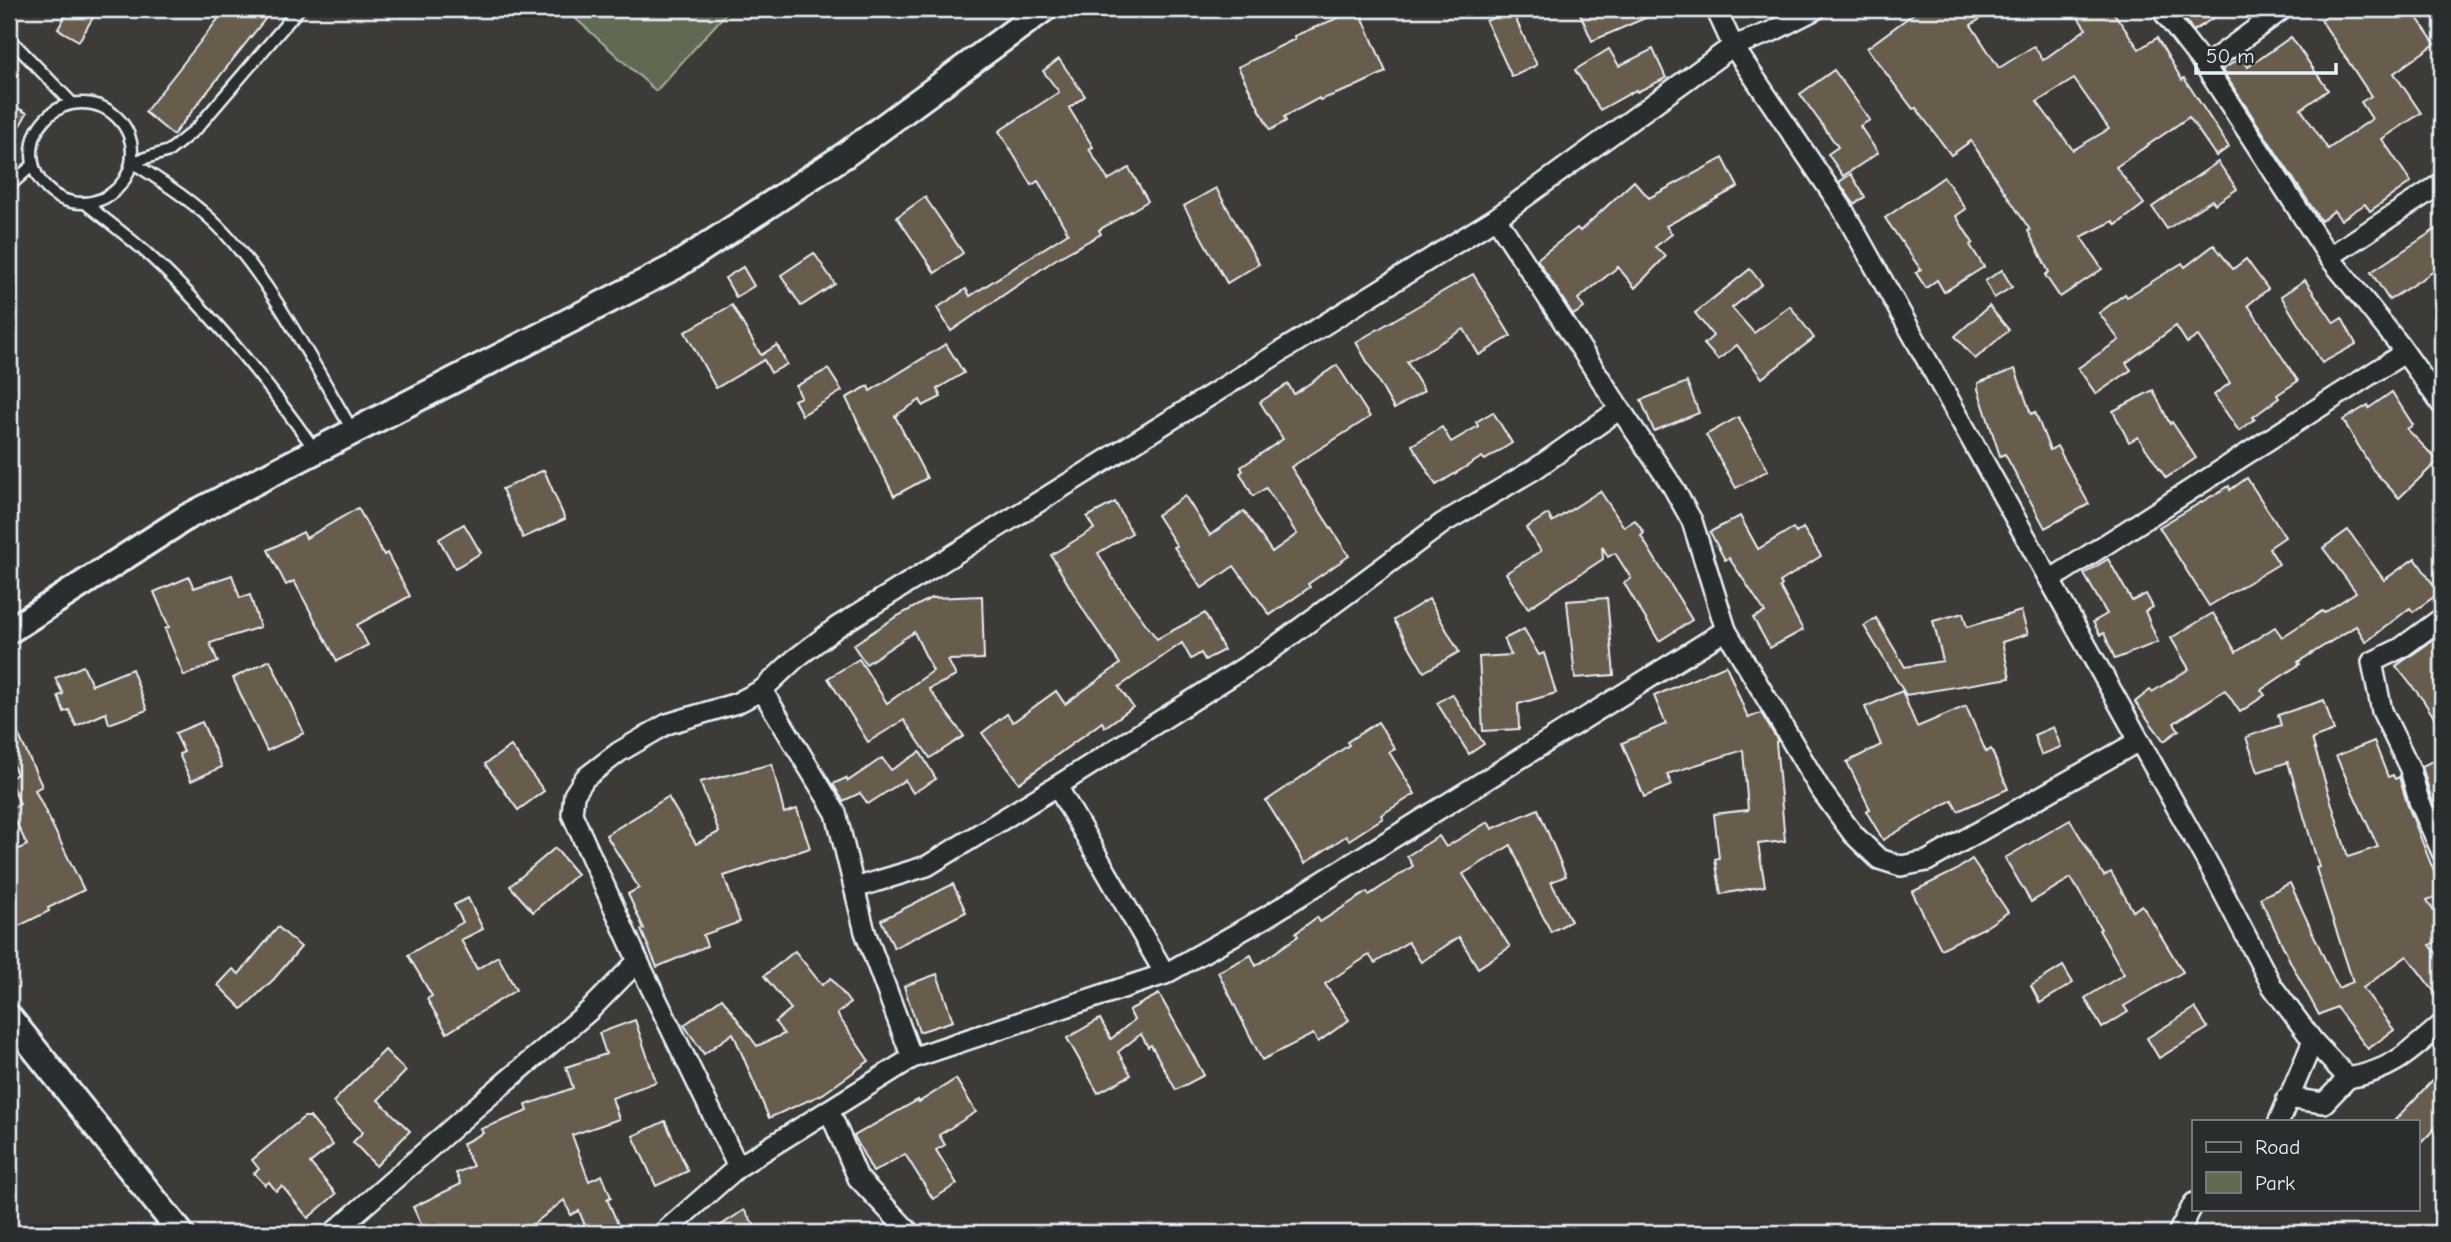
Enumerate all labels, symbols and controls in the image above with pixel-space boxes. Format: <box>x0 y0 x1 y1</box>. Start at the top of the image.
scale bar <box>2196 32 2336 76</box>
text: 50 m <box>2206 44 2255 68</box>
legend <box>2192 1120 2420 1210</box>
text: Road <box>2255 1135 2300 1159</box>
text: Park <box>2255 1171 2295 1195</box>

